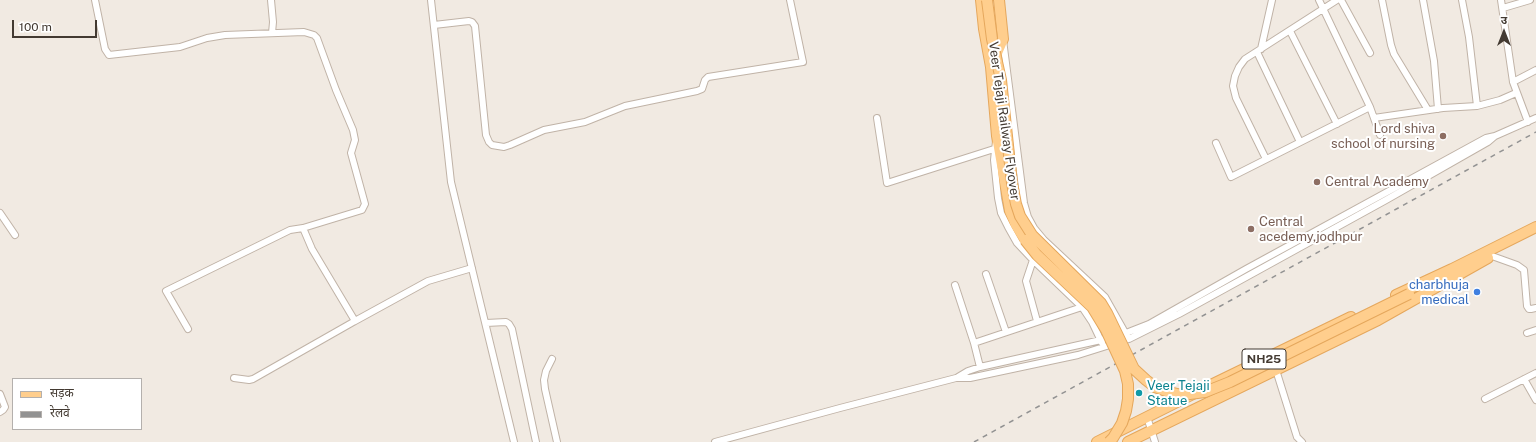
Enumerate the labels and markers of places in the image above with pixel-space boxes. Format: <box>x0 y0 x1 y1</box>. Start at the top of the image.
place label: Lord shiva school of nursing <box>1331 121 1435 152</box>
marker: Lord shiva school of nursing <box>1438 131 1448 141</box>
place label: Central Academy <box>1325 174 1429 190</box>
marker: Central Academy <box>1312 177 1322 187</box>
place label: Central acedemy,jodhpur <box>1259 214 1363 245</box>
marker: Central acedemy,jodhpur <box>1246 224 1256 234</box>
place label: charbhuja medical <box>1409 277 1469 308</box>
marker: charbhuja medical <box>1472 287 1482 297</box>
place label: Veer Tejaji Statue <box>1147 378 1210 409</box>
marker: Veer Tejaji Statue <box>1134 388 1144 398</box>

